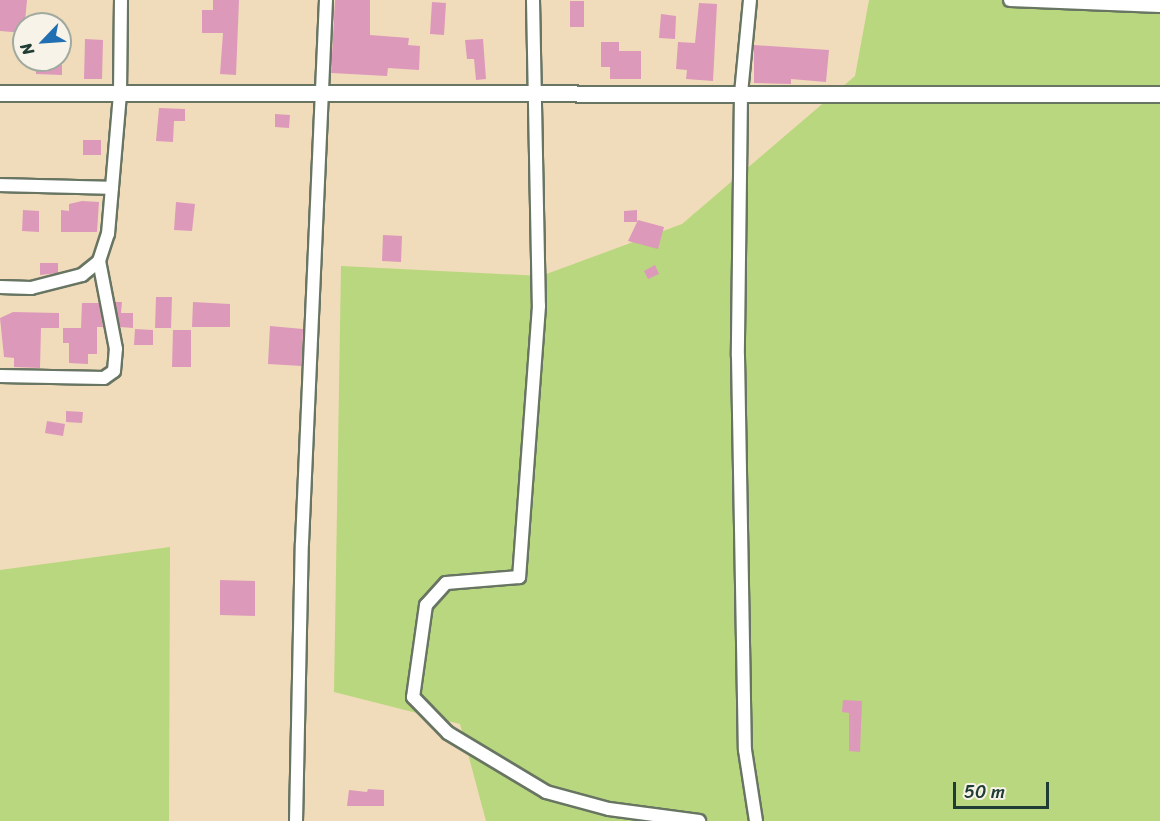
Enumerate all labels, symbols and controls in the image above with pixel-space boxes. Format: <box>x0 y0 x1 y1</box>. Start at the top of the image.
north arrow <box>12 12 72 72</box>
text: N <box>12 38 43 60</box>
scale bar <box>956 770 1052 808</box>
text: 50 m <box>964 776 1005 808</box>

